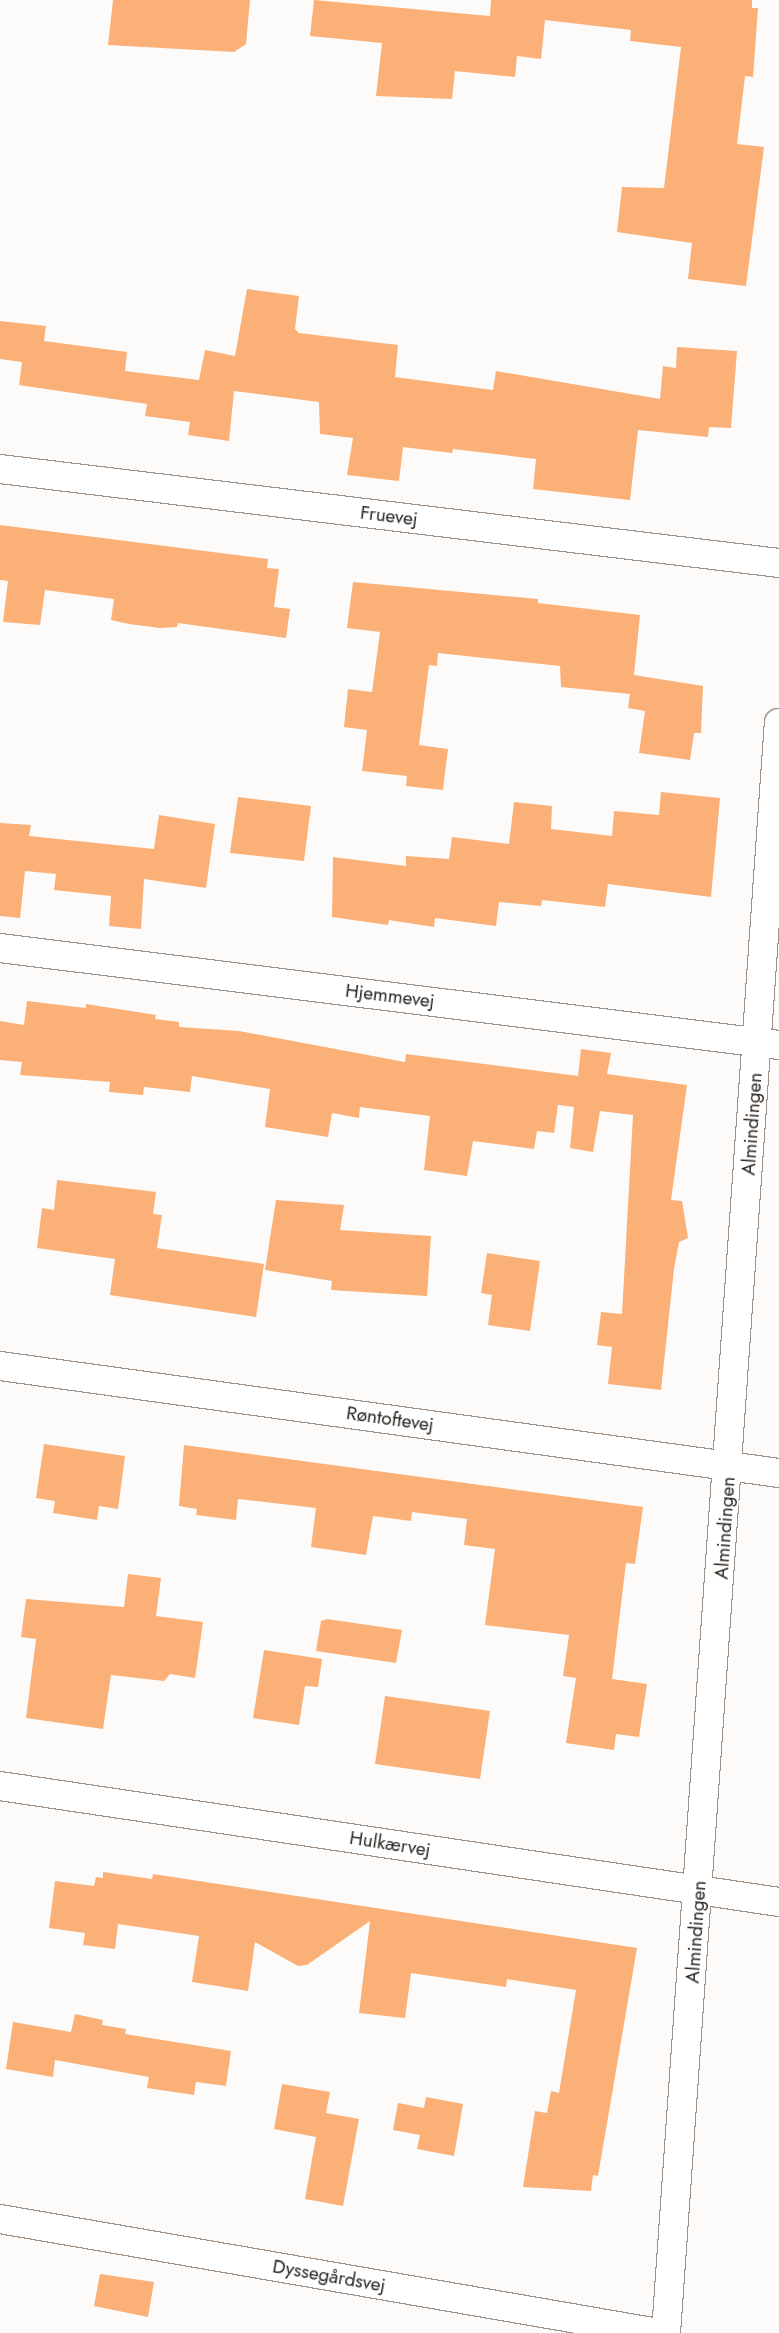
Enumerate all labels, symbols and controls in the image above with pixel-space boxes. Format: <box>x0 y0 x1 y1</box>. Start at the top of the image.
street label: Fruevej <box>359 501 419 531</box>
street label: Hjemmevej <box>344 979 436 1013</box>
street label: Almindingen <box>737 1072 767 1176</box>
street label: Røntoftevej <box>345 1402 435 1436</box>
street label: Almindingen <box>710 1476 740 1580</box>
street label: Hulkærvej <box>348 1826 432 1862</box>
street label: Almindingen <box>681 1880 711 1984</box>
street label: Dyssegårdsvej <box>271 2255 387 2297</box>

